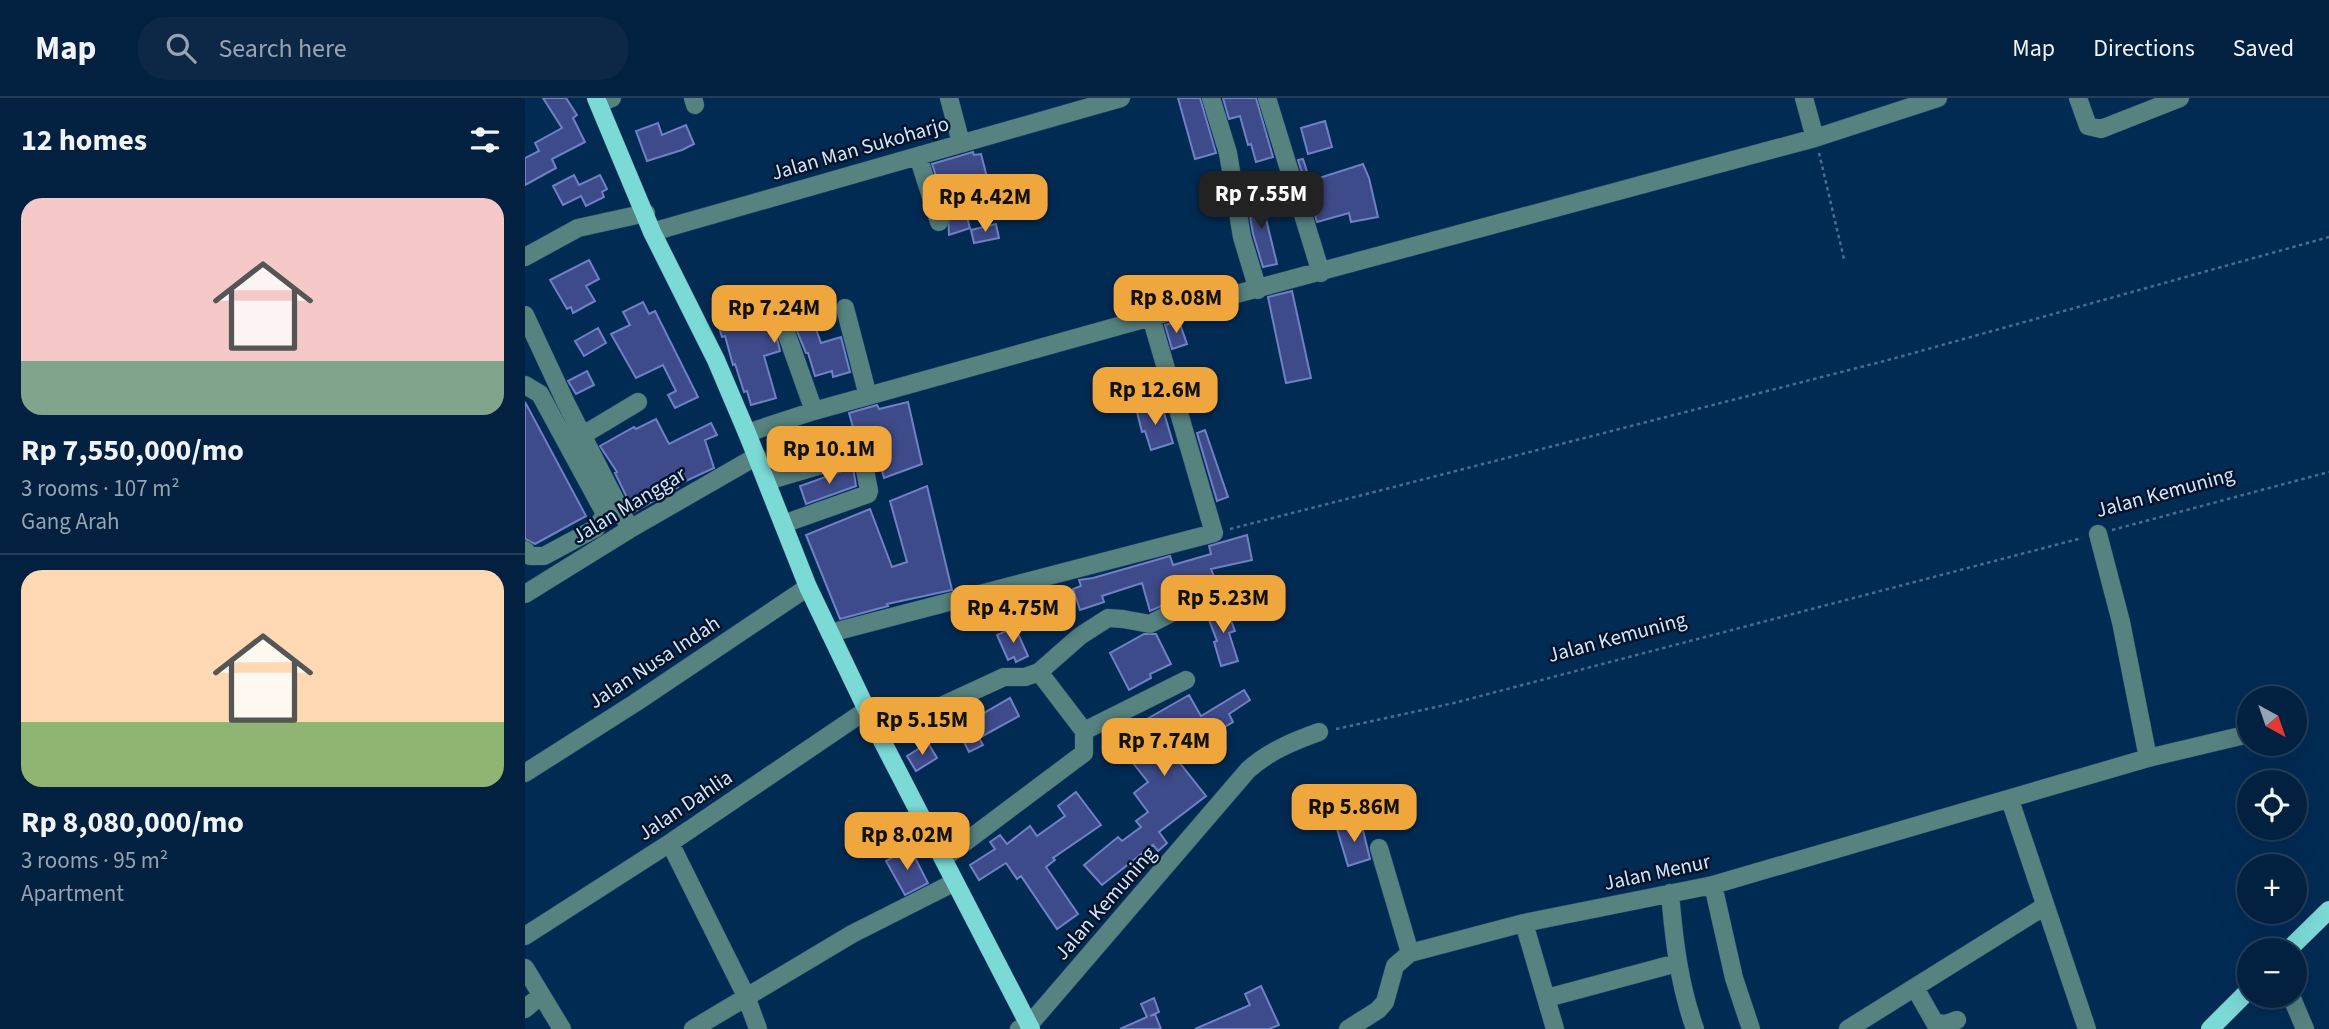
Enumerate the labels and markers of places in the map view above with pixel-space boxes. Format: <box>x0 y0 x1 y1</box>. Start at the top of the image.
pin: Rp 7.55M <box>1189 172 1333 231</box>
pin: Rp 4.42M <box>913 174 1057 234</box>
pin: Rp 8.08M <box>1104 275 1248 335</box>
pin: Rp 7.24M <box>702 286 846 345</box>
pin: Rp 12.6M <box>1083 368 1227 427</box>
pin: Rp 10.1M <box>757 426 901 486</box>
pin: Rp 5.23M <box>1151 575 1295 635</box>
pin: Rp 4.75M <box>941 586 1085 645</box>
pin: Rp 5.15M <box>850 698 994 757</box>
pin: Rp 7.74M <box>1092 718 1236 778</box>
pin: Rp 5.86M <box>1282 784 1426 844</box>
pin: Rp 8.02M <box>835 812 979 872</box>

